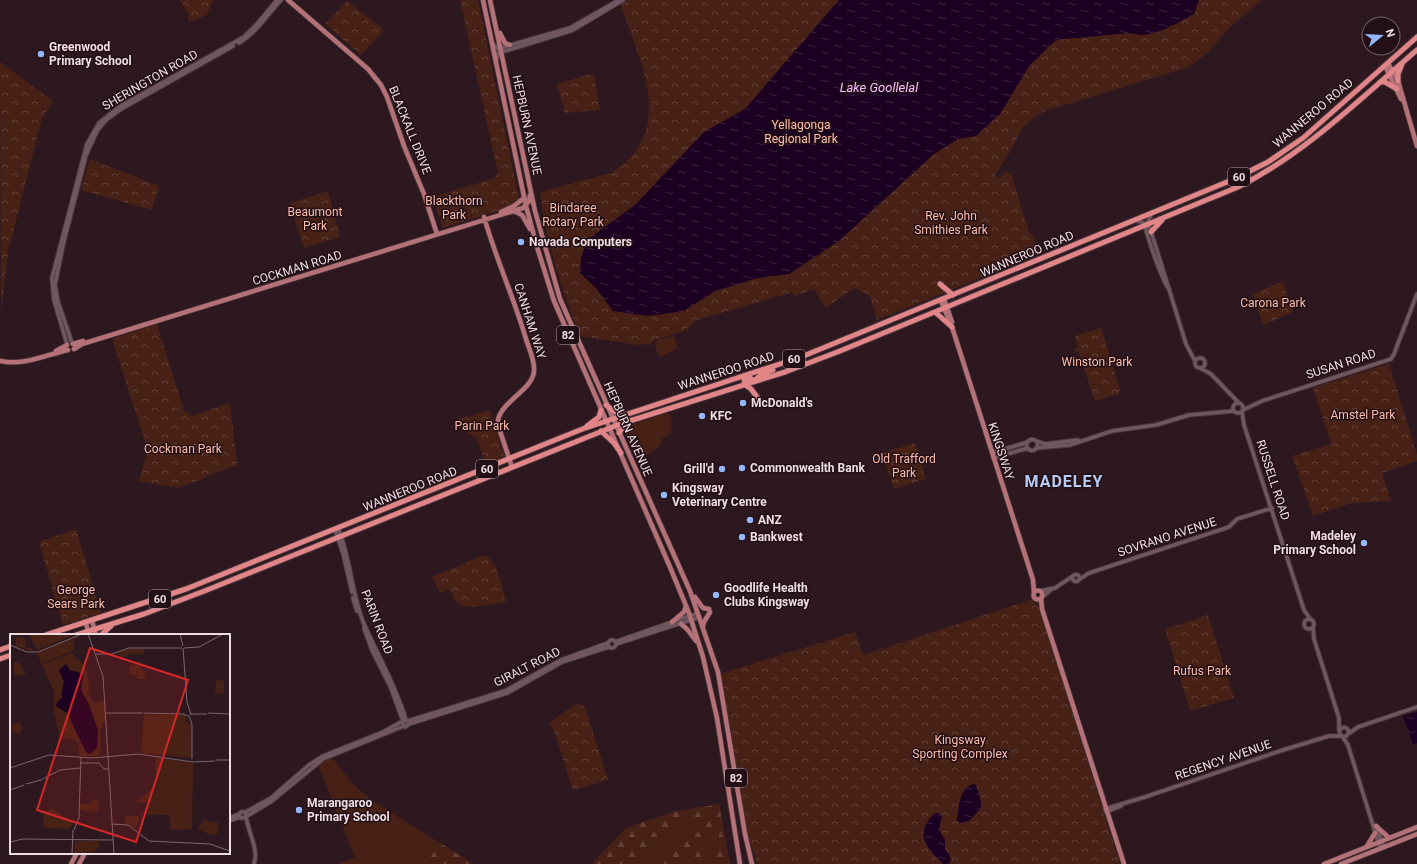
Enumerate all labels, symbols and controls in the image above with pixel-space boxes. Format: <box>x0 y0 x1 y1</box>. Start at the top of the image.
north arrow <box>1361 16 1401 56</box>
text: N <box>1383 27 1397 39</box>
place label: Greenwood Primary School <box>49 40 132 68</box>
street label: SHERINGTON ROAD <box>100 47 200 113</box>
marker: Greenwood Primary School <box>36 49 46 59</box>
street label: HEPBURN AVENUE <box>510 74 544 177</box>
street label: WANNEROO ROAD <box>1270 75 1356 151</box>
water label: Lake Goollelal <box>840 80 919 95</box>
street label: BLACKALL DRIVE <box>386 84 434 176</box>
park label: Yellagonga Regional Park <box>764 118 839 146</box>
road number: 60 <box>1228 168 1250 186</box>
park label: Blackthorn Park <box>425 194 483 222</box>
park label: Bindaree Rotary Park <box>542 201 605 229</box>
park label: Beaumont Park <box>288 205 343 233</box>
park label: Rev. John Smithies Park <box>914 209 989 237</box>
street label: WANNEROO ROAD <box>978 228 1076 280</box>
place label: Navada Computers <box>529 235 632 249</box>
marker: Navada Computers <box>516 237 526 247</box>
street label: COCKMAN ROAD <box>251 248 343 288</box>
street label: CANHAM WAY <box>511 281 549 361</box>
park label: Carona Park <box>1240 296 1307 310</box>
road number: 82 <box>557 326 579 344</box>
street label: SUSAN ROAD <box>1304 346 1378 382</box>
street label: WANNEROO ROAD <box>676 349 776 393</box>
road number: 60 <box>783 350 805 368</box>
park label: Winston Park <box>1062 355 1133 369</box>
street label: HEPBURN AVENUE <box>601 380 655 479</box>
place label: McDonald's <box>751 396 813 410</box>
marker: McDonald's <box>738 398 748 408</box>
park label: Amstel Park <box>1331 408 1396 422</box>
place label: KFC <box>710 409 732 423</box>
marker: KFC <box>697 411 707 421</box>
park label: Parin Park <box>455 419 510 433</box>
street label: KINGSWAY <box>985 421 1017 482</box>
street label: RUSSELL ROAD <box>1253 438 1293 522</box>
park label: Cockman Park <box>144 442 223 456</box>
park label: Old Trafford Park <box>872 452 936 480</box>
road number: 60 <box>476 460 498 478</box>
place label: Commonwealth Bank <box>750 461 865 475</box>
place label: Grill'd <box>684 462 714 476</box>
marker: Commonwealth Bank <box>737 463 747 473</box>
street label: WANNEROO ROAD <box>361 464 459 514</box>
marker: Grill'd <box>717 464 727 474</box>
district label: MADELEY <box>1025 472 1103 491</box>
place label: Kingsway Veterinary Centre <box>672 481 767 509</box>
marker: Kingsway Veterinary Centre <box>659 490 669 500</box>
place label: ANZ <box>758 513 782 527</box>
street label: SOVRANO AVENUE <box>1116 514 1218 560</box>
marker: ANZ <box>745 515 755 525</box>
place label: Madeley Primary School <box>1273 529 1357 557</box>
place label: Bankwest <box>750 530 803 544</box>
marker: Bankwest <box>737 532 747 542</box>
marker: Madeley Primary School <box>1359 538 1369 548</box>
place label: Goodlife Health Clubs Kingsway <box>724 581 810 609</box>
park label: George Sears Park <box>47 583 106 611</box>
street label: PARIN ROAD <box>358 588 396 656</box>
road number: 60 <box>149 590 171 608</box>
marker: Goodlife Health Clubs Kingsway <box>711 590 721 600</box>
inset map <box>10 634 230 854</box>
street label: GIRALT ROAD <box>491 644 563 690</box>
park label: Rufus Park <box>1173 664 1232 678</box>
park label: Kingsway Sporting Complex <box>912 733 1008 761</box>
street label: REGENCY AVENUE <box>1173 737 1273 783</box>
road number: 82 <box>725 769 747 787</box>
place label: Marangaroo Primary School <box>307 796 390 824</box>
marker: Marangaroo Primary School <box>294 805 304 815</box>

